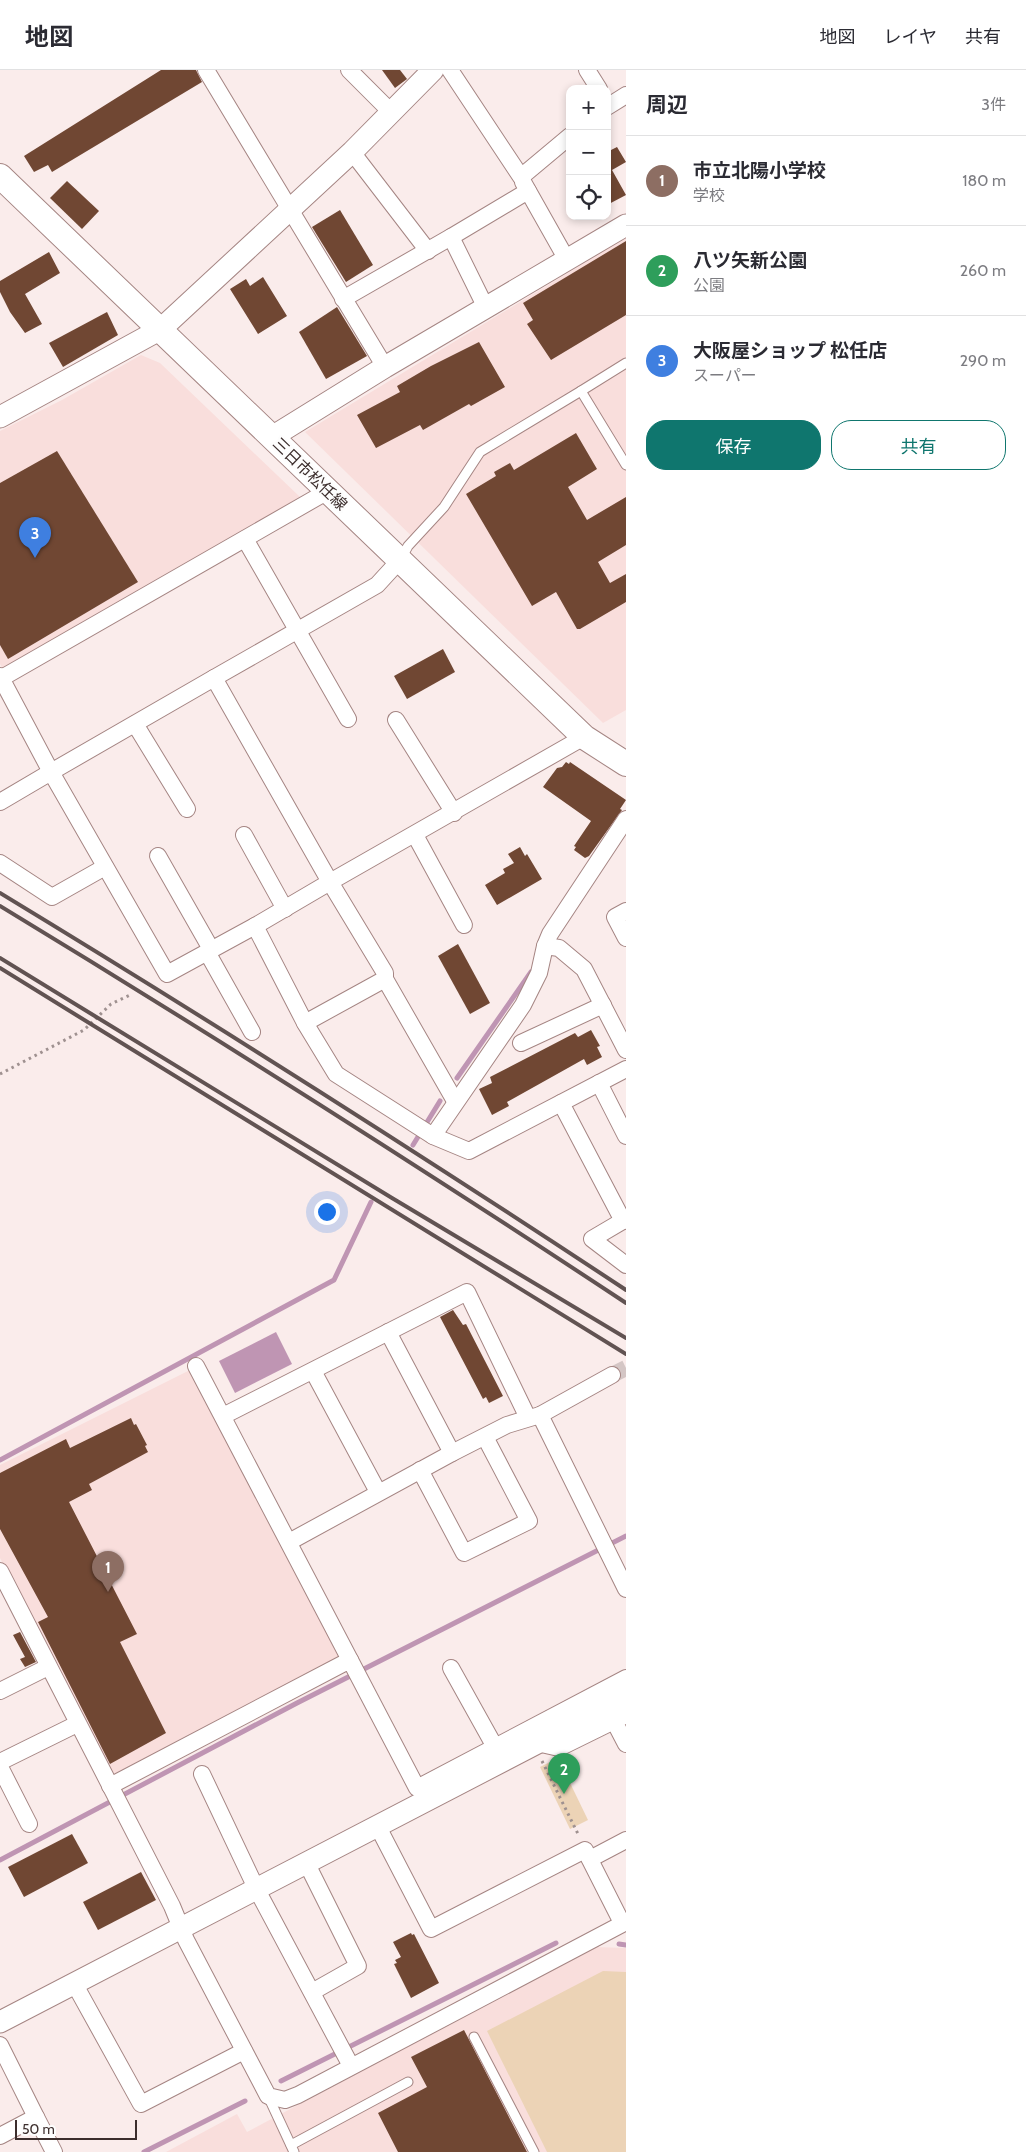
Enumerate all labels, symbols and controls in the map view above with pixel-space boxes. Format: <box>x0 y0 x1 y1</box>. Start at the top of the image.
text: 地図 <box>25 22 73 51</box>
text: 地図 <box>820 26 856 48</box>
text: レイヤ <box>884 26 937 48</box>
text: 共有 <box>965 26 1001 48</box>
map controls <box>566 85 611 220</box>
button: + <box>566 85 611 130</box>
text: 周辺 <box>646 92 688 117</box>
text: 3件 <box>981 95 1006 114</box>
button: − <box>566 130 611 175</box>
text: 市立北陽小学校 <box>693 159 826 182</box>
text: 1 <box>659 171 665 190</box>
text: 180 m <box>962 171 1006 190</box>
button: locate <box>566 175 611 220</box>
text: 学校 <box>693 186 725 205</box>
text: 八ツ矢新公園 <box>693 249 807 272</box>
text: 2 <box>658 261 666 280</box>
text: 260 m <box>960 261 1006 280</box>
text: 公園 <box>693 276 725 295</box>
text: 大阪屋ショップ 松任店 <box>693 339 887 362</box>
text: 3 <box>658 351 666 370</box>
text: 290 m <box>960 351 1006 370</box>
text: スーパー <box>693 366 757 385</box>
button: 保存 <box>646 420 821 470</box>
button: 共有 <box>831 420 1006 470</box>
street label: 三日市松任線 <box>269 434 351 514</box>
pin: 3 <box>19 517 51 558</box>
your location <box>314 1199 340 1225</box>
pin: 1 <box>92 1551 124 1592</box>
pin: 2 <box>548 1753 580 1794</box>
scale bar <box>15 2117 138 2140</box>
text: 50 m <box>22 2120 55 2138</box>

